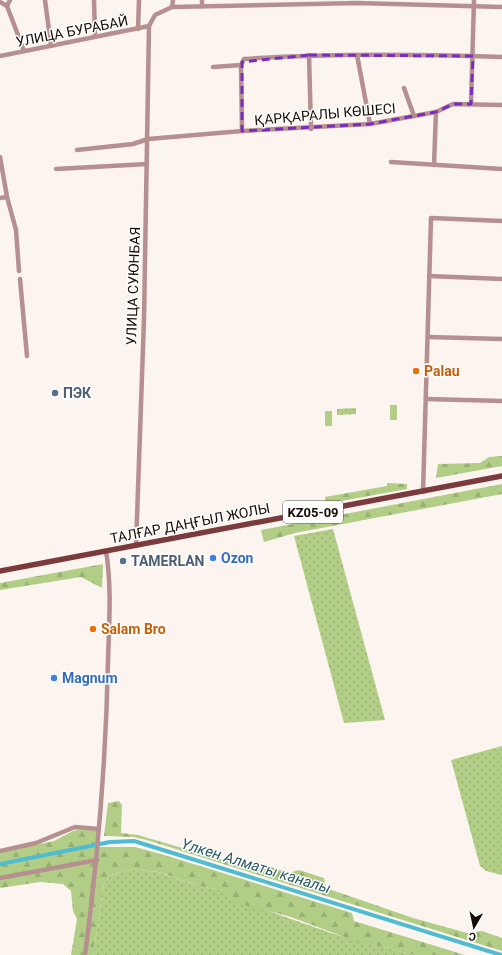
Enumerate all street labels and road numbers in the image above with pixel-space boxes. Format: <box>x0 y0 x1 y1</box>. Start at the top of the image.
street label: УЛИЦА БУРАБАЙ <box>15 12 129 50</box>
street label: ҚАРҚАРАЛЫ КӨШЕСІ <box>254 100 396 128</box>
street label: УЛИЦА СУЮНБАЯ <box>123 226 143 346</box>
street label: ТАЛҒАР ДАҢҒЫЛ ЖОЛЫ <box>109 500 271 546</box>
road number: KZ05-09 <box>283 501 343 523</box>

